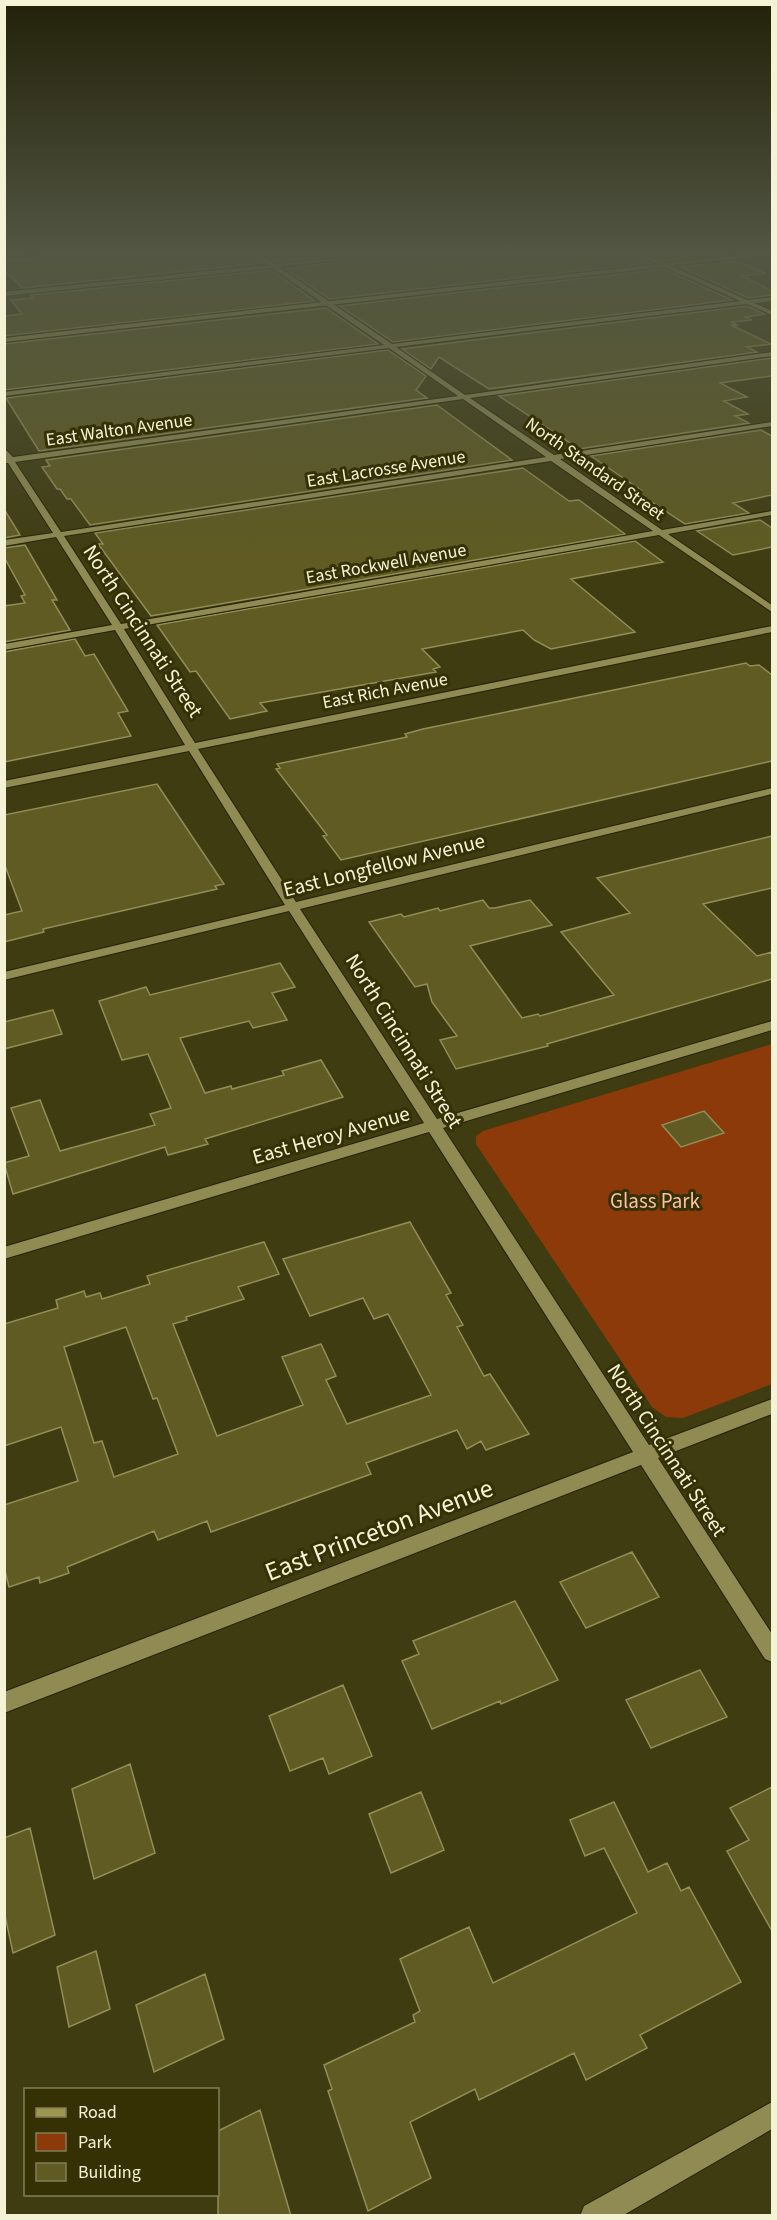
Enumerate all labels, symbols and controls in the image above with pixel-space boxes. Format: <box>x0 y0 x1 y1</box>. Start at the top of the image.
street label: East Walton Avenue <box>44 407 194 453</box>
street label: North Standard Street <box>520 412 670 526</box>
street label: East Lacrosse Avenue <box>305 444 467 494</box>
street label: East Rockwell Avenue <box>304 538 468 590</box>
street label: North Cincinnati Street <box>76 539 210 723</box>
street label: East Rich Avenue <box>320 667 450 715</box>
street label: East Longfellow Avenue <box>280 825 488 905</box>
street label: North Cincinnati Street <box>338 948 470 1134</box>
street label: East Heroy Avenue <box>249 1098 413 1172</box>
park label: Glass Park <box>610 1186 701 1216</box>
street label: North Cincinnati Street <box>600 1358 734 1542</box>
street label: East Princeton Avenue <box>260 1469 498 1591</box>
legend <box>24 2088 219 2196</box>
text: Road <box>78 2100 117 2125</box>
text: Park <box>78 2130 112 2155</box>
text: Building <box>78 2160 141 2185</box>

